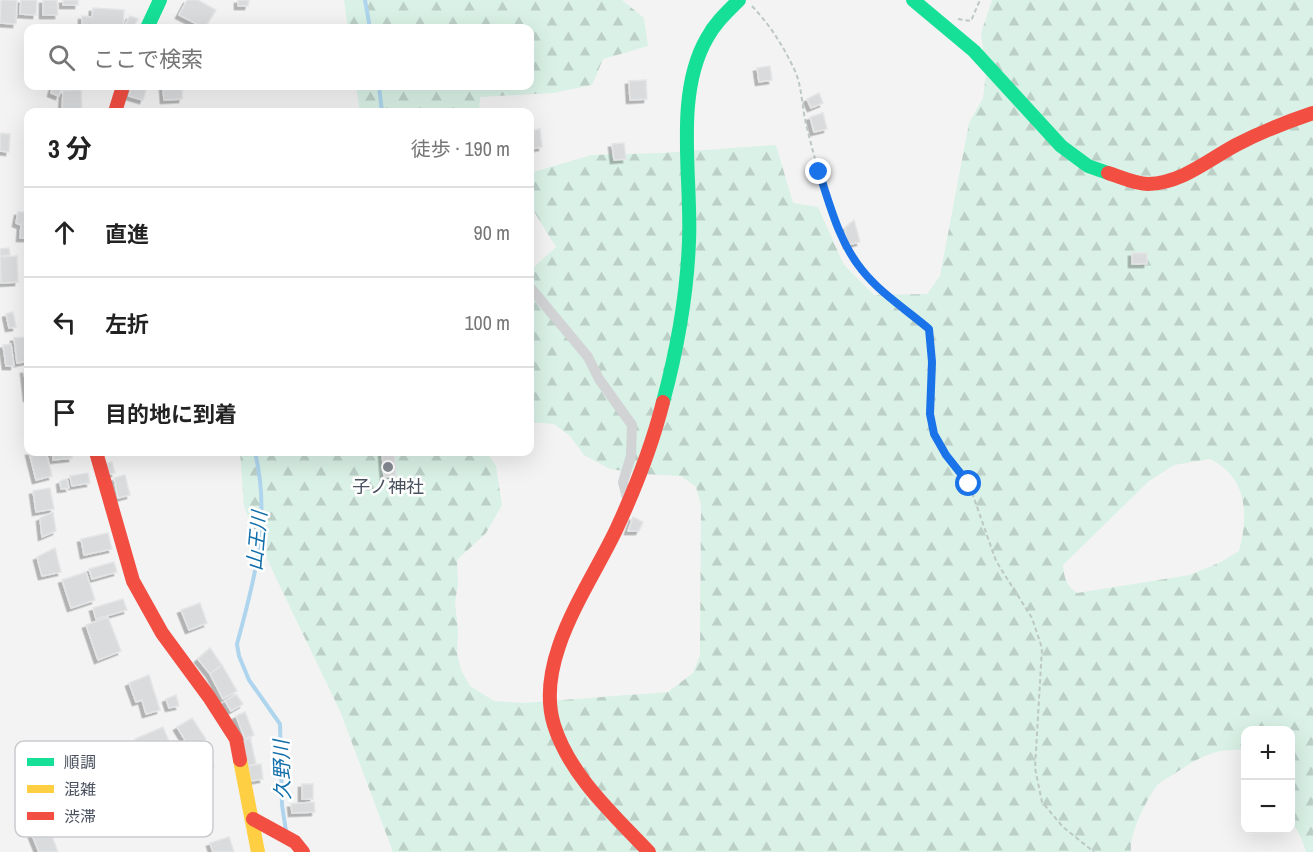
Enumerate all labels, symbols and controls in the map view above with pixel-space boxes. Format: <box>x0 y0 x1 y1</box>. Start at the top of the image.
search box <box>24 24 534 90</box>
icon: search <box>45 41 78 74</box>
text: ここで検索 <box>93 44 203 74</box>
text: 3 分 <box>48 131 92 166</box>
text: 徒歩 · 190 m <box>411 135 510 162</box>
route end <box>805 158 831 184</box>
icon: ahead <box>48 216 81 249</box>
text: 直進 <box>105 219 149 249</box>
text: 90 m <box>474 219 510 246</box>
icon: left <box>48 306 81 339</box>
text: 左折 <box>105 309 149 339</box>
text: 100 m <box>464 309 510 336</box>
icon: arrive <box>48 396 81 429</box>
text: 目的地に到着 <box>105 399 237 429</box>
marker: 子ノ神社 <box>381 460 395 474</box>
route start <box>955 470 981 496</box>
place label: 子ノ神社 <box>352 474 424 499</box>
water label: 山王川 <box>240 508 273 572</box>
map controls <box>1241 726 1295 834</box>
button: + <box>1241 726 1295 780</box>
water label: 久野川 <box>267 738 296 800</box>
legend <box>15 741 213 837</box>
text: 順調 <box>64 751 96 773</box>
text: 混雑 <box>64 778 96 800</box>
button: − <box>1241 780 1295 834</box>
text: 渋滞 <box>64 805 96 827</box>

